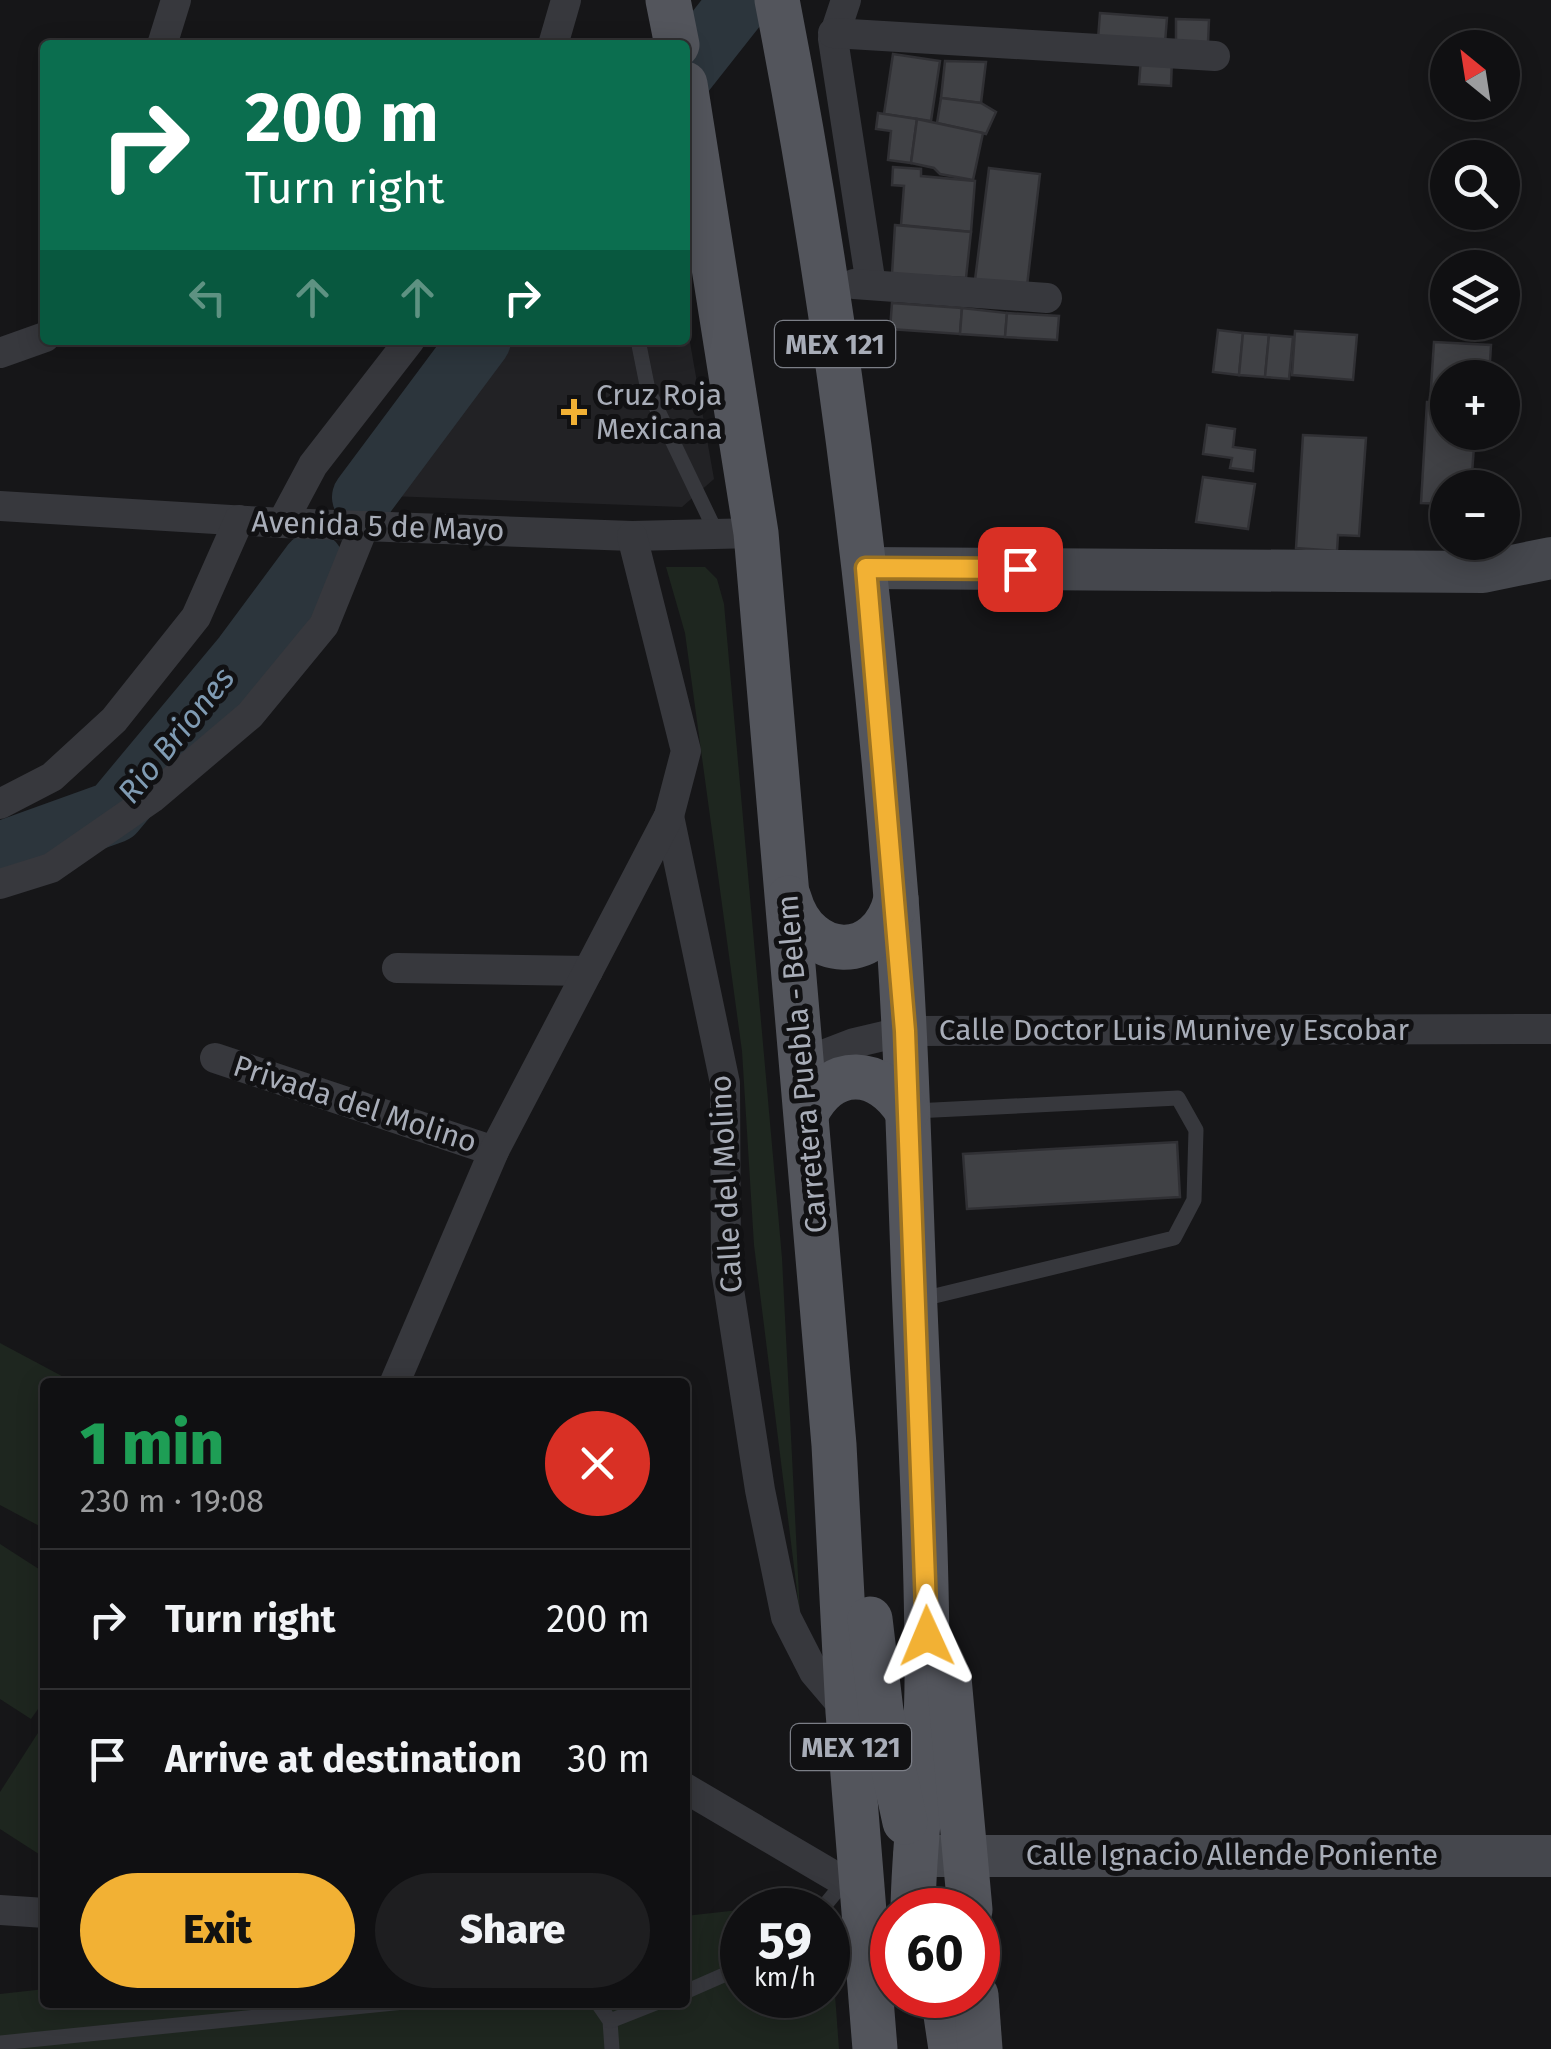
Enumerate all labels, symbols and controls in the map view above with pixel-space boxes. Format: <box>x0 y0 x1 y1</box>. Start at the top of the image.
north arrow <box>1430 30 1520 120</box>
map controls <box>1430 30 1520 560</box>
text: 200 m <box>245 76 439 160</box>
icon: right <box>80 80 210 210</box>
button: search <box>1430 140 1520 230</box>
text: Turn right <box>245 161 444 215</box>
button: layers <box>1430 250 1520 340</box>
icon: left <box>180 270 235 325</box>
icon: ahead <box>285 270 340 325</box>
icon: ahead <box>390 270 445 325</box>
icon: right <box>495 270 550 325</box>
road number: MEX 121 <box>775 321 895 367</box>
button: + <box>1430 360 1520 450</box>
place label: Cruz Roja Mexicana <box>596 377 723 447</box>
marker: Cruz Roja Mexicana <box>561 399 587 425</box>
button: − <box>1430 470 1520 560</box>
street label: Avenida 5 de Mayo <box>251 504 505 548</box>
pin <box>978 527 1063 612</box>
icon: arrive <box>993 542 1048 597</box>
water label: Rio Briones <box>110 659 242 811</box>
street label: Carretera Puebla - Belem <box>769 893 835 1235</box>
street label: Calle Doctor Luis Munive y Escobar <box>939 1012 1410 1048</box>
street label: Privada del Molino <box>229 1048 481 1160</box>
street label: Calle del Molino <box>702 1074 750 1294</box>
text: 1 min <box>80 1408 224 1480</box>
button: close <box>545 1411 650 1516</box>
text: 230 m · 19:08 <box>80 1482 264 1520</box>
position arrow <box>875 1584 979 1688</box>
icon: right <box>80 1592 135 1647</box>
text: Turn right <box>165 1596 335 1642</box>
text: 200 m <box>546 1596 650 1642</box>
road number: MEX 121 <box>791 1724 911 1770</box>
icon: arrive <box>80 1732 135 1787</box>
text: Arrive at destination <box>165 1736 522 1782</box>
text: 30 m <box>567 1736 650 1782</box>
street label: Calle Ignacio Allende Poniente <box>1026 1837 1438 1873</box>
button: Exit <box>80 1873 355 1988</box>
button: Share <box>375 1873 650 1988</box>
speed limit sign: 60 <box>870 1888 1000 2018</box>
text: 59 <box>758 1911 812 1971</box>
text: km/h <box>754 1963 816 1993</box>

